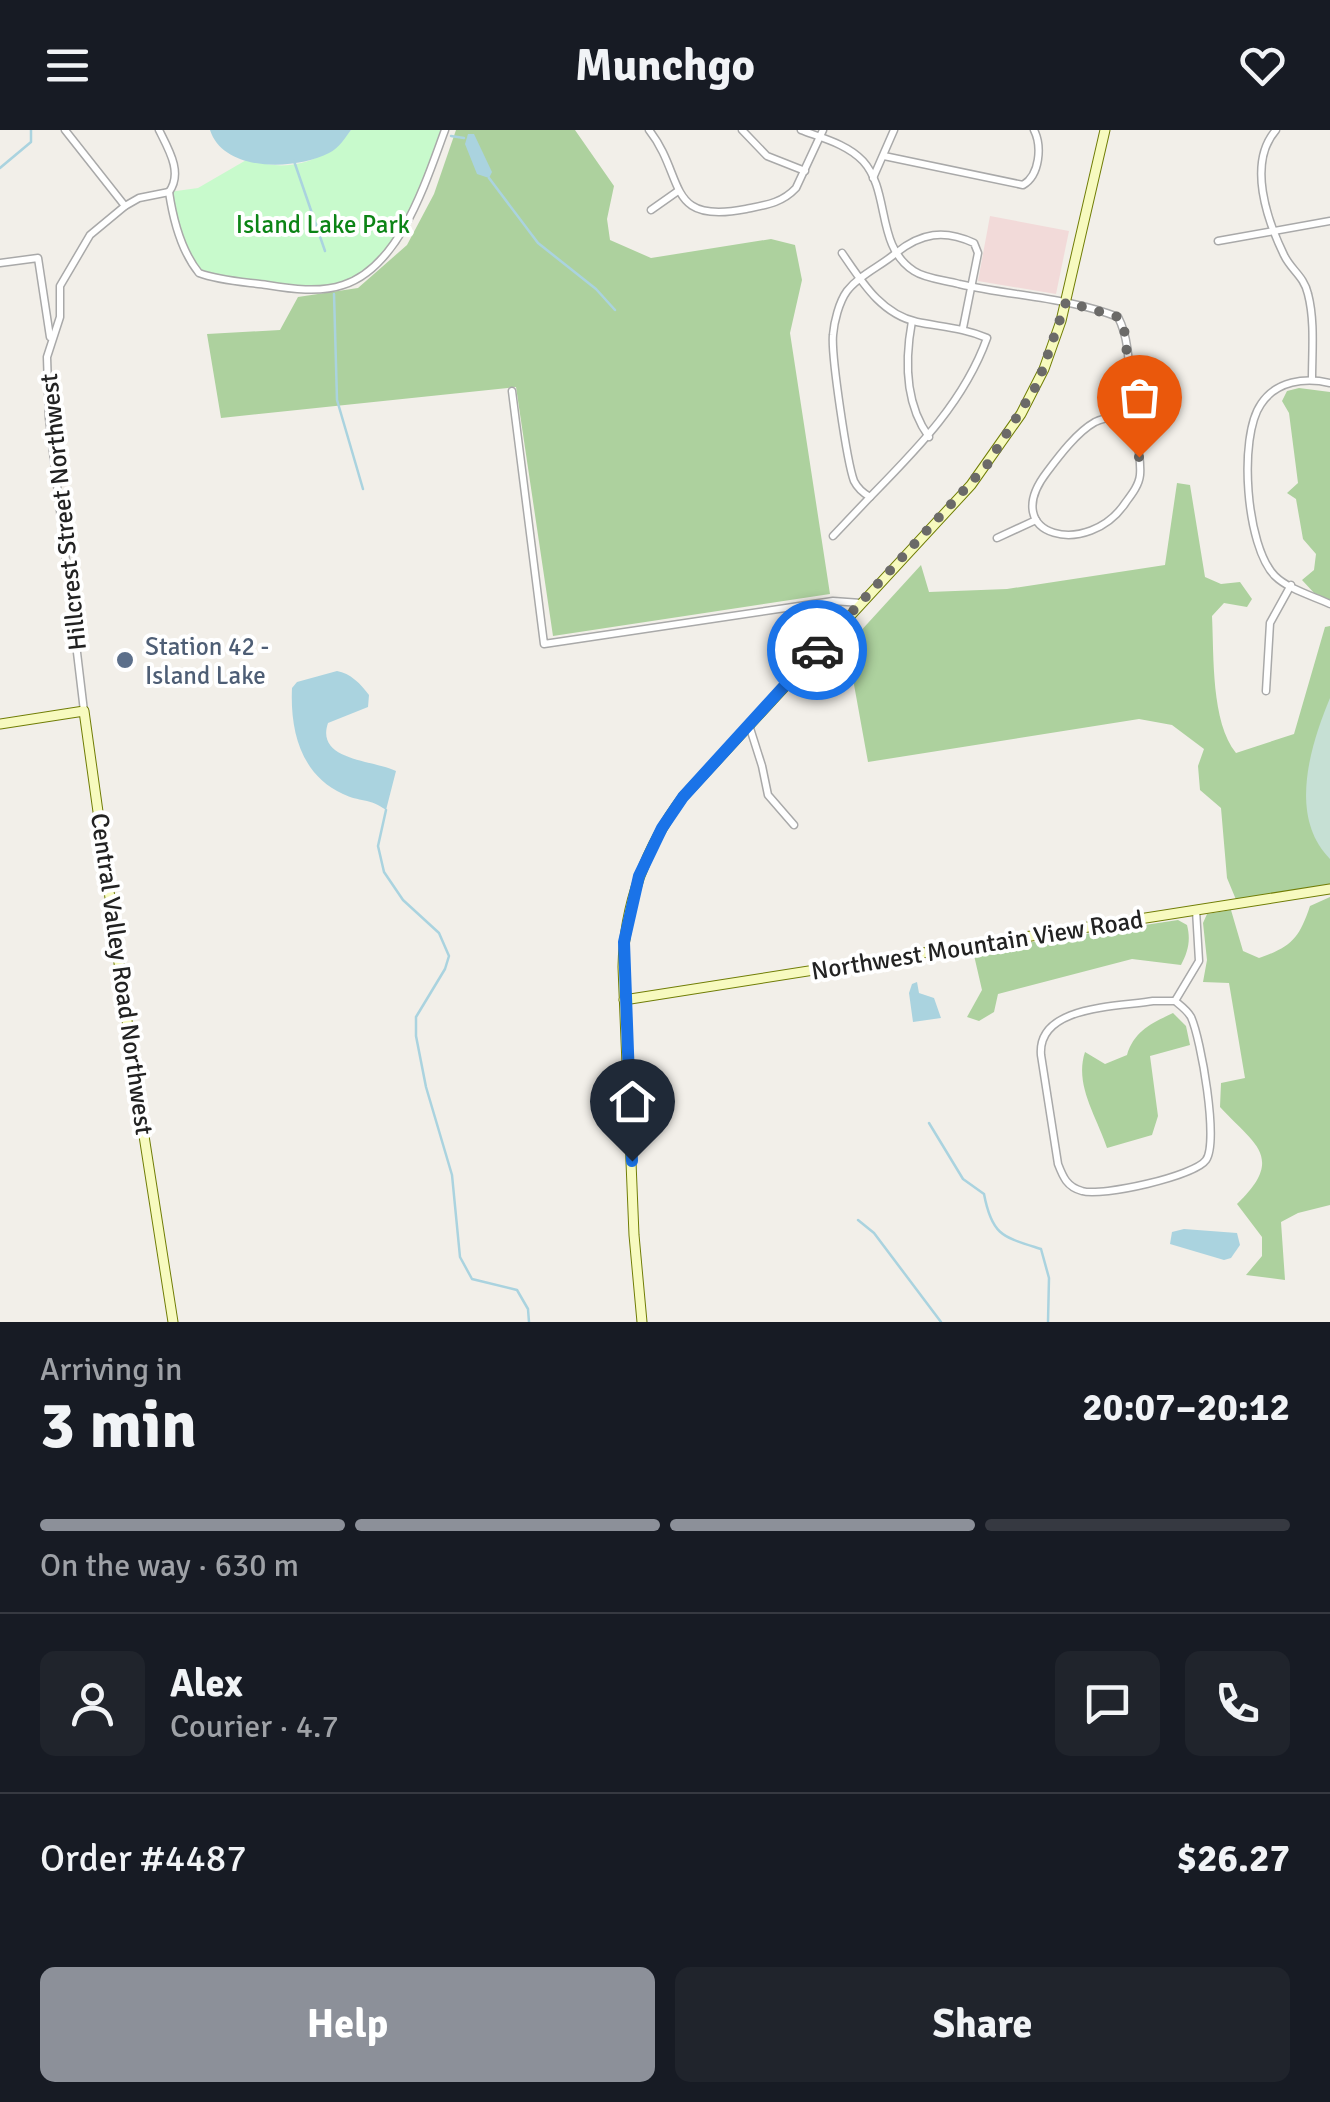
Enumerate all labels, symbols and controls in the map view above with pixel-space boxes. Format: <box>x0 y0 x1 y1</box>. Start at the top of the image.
icon: menu <box>40 38 95 93</box>
text: Munchgo <box>575 38 755 93</box>
icon: heart <box>1235 38 1290 93</box>
park label: Island Lake Park <box>236 209 411 240</box>
pin <box>1097 355 1182 458</box>
icon: bag <box>1112 370 1167 425</box>
street label: Hillcrest Street Northwest <box>33 372 93 652</box>
courier <box>767 600 867 700</box>
icon: car <box>790 623 845 678</box>
place label: Station 42 - Island Lake <box>145 631 269 691</box>
marker: Station 42 - Island Lake <box>114 649 136 671</box>
street label: Central Valley Road Northwest <box>84 811 160 1137</box>
street label: Northwest Mountain View Road <box>809 903 1145 987</box>
pin <box>590 1059 675 1162</box>
icon: home <box>605 1074 660 1129</box>
text: Arriving in <box>40 1350 182 1389</box>
text: 20:07–20:12 <box>1082 1384 1290 1431</box>
text: 3 min <box>40 1386 197 1466</box>
text: On the way · 630 m <box>40 1546 299 1585</box>
button: person <box>40 1651 145 1756</box>
button: chat <box>1055 1651 1160 1756</box>
button: phone <box>1185 1651 1290 1756</box>
text: Alex <box>170 1660 243 1707</box>
text: Courier · 4.7 <box>170 1707 339 1746</box>
text: Order #4487 <box>40 1835 247 1882</box>
text: $26.27 <box>1177 1835 1290 1882</box>
button: Help <box>40 1967 655 2082</box>
button: Share <box>675 1967 1290 2082</box>

